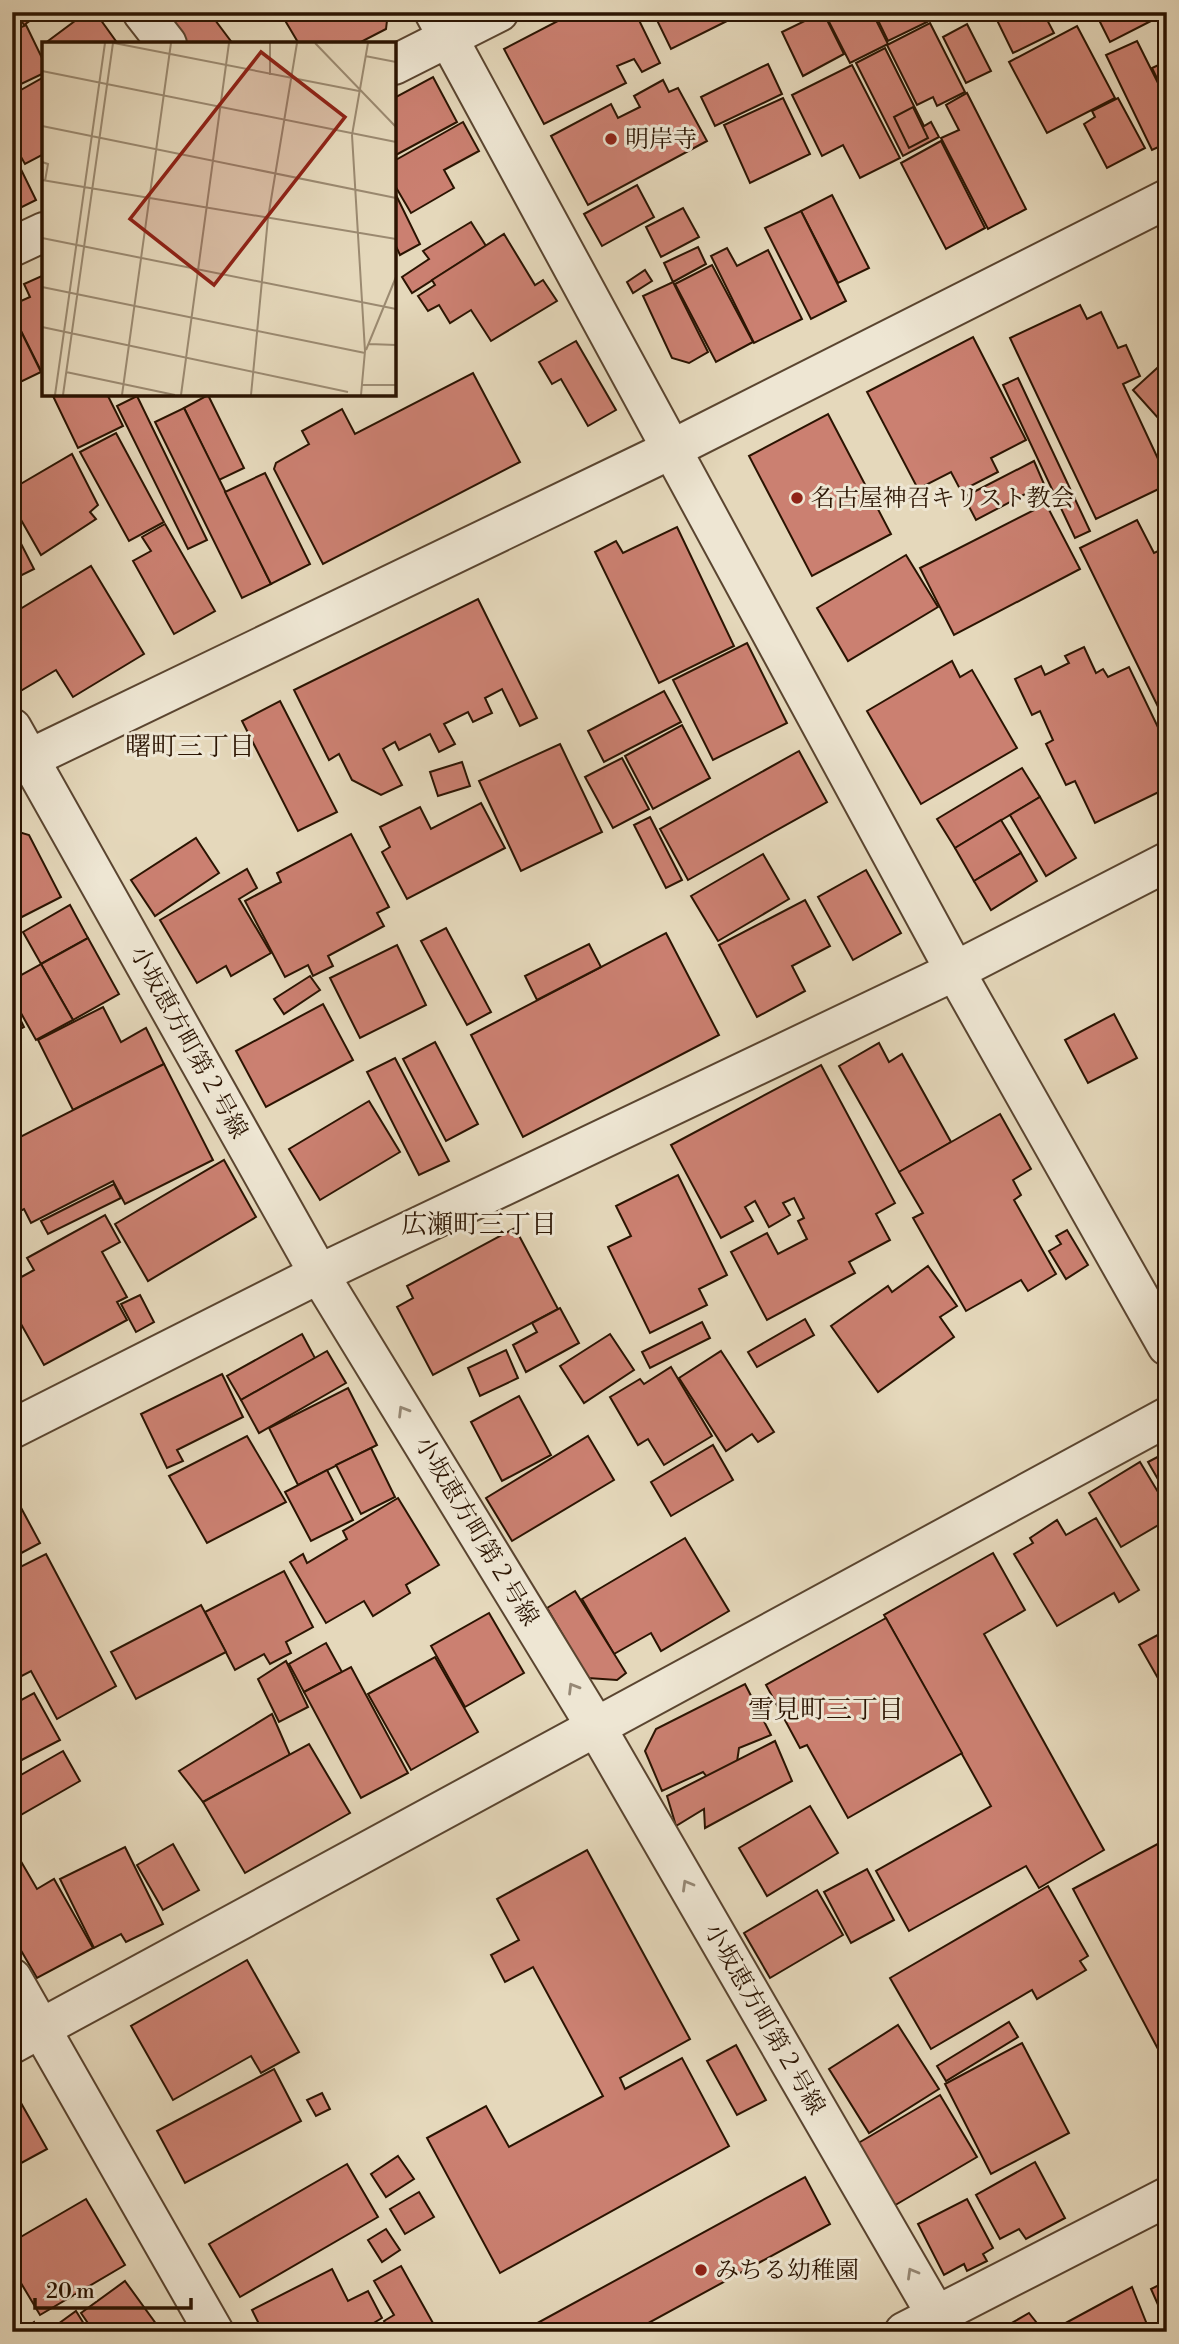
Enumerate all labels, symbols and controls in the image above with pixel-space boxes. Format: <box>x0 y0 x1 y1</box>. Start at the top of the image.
inset map <box>42 42 396 396</box>
place label: 明岸寺 <box>625 125 697 155</box>
marker: 明岸寺 <box>603 131 619 147</box>
place label: 名古屋神召キリスト教会 <box>811 484 1075 514</box>
marker: 名古屋神召キリスト教会 <box>789 490 805 506</box>
district label: 曙町三丁目 <box>125 731 255 763</box>
street label: 小坂恵方町第２号線 <box>123 941 254 1144</box>
district label: 広瀬町三丁目 <box>401 1209 557 1241</box>
one-way arrow <box>398 1405 411 1418</box>
street label: 小坂恵方町第２号線 <box>408 1431 545 1632</box>
one-way arrow <box>568 1683 581 1696</box>
district label: 雪見町三丁目 <box>748 1694 904 1726</box>
one-way arrow <box>683 1879 696 1892</box>
street label: 小坂恵方町第２号線 <box>697 1918 831 2121</box>
place label: みちる幼稚園 <box>715 2256 859 2286</box>
marker: みちる幼稚園 <box>693 2262 709 2278</box>
scale bar <box>35 2267 191 2311</box>
one-way arrow <box>907 2267 920 2280</box>
text: 20 m <box>46 2279 95 2305</box>

